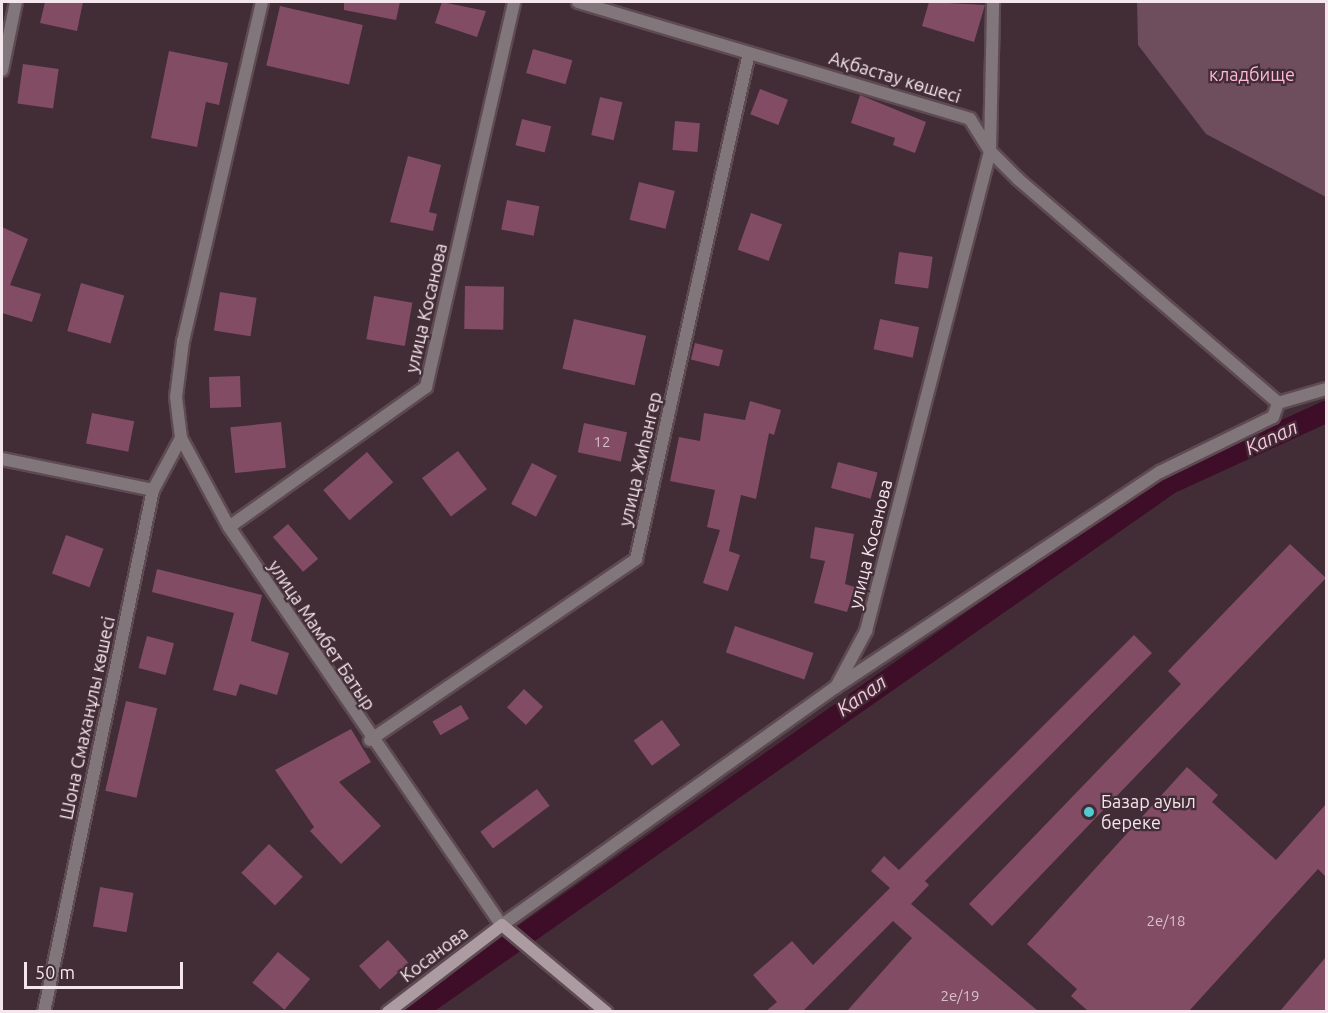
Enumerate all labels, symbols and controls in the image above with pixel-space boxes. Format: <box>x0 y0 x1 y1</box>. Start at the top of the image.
street label: Ақбастау көшесі <box>827 47 963 107</box>
park label: кладбище <box>1209 63 1295 85</box>
street label: улица Косанова <box>401 241 451 375</box>
street label: улица Жиhангер <box>614 390 666 528</box>
water label: Капал <box>1241 414 1301 460</box>
house number: 12 <box>594 433 610 451</box>
street label: улица Косанова <box>843 477 897 611</box>
street label: улица Мамбет Батыр <box>264 556 380 714</box>
street label: Шона Смаханұлы көшесі <box>55 614 119 822</box>
water label: Капал <box>831 669 891 721</box>
place label: Базар ауыл береке <box>1101 791 1196 834</box>
marker: Базар ауыл береке <box>1082 805 1096 819</box>
house number: 2е/18 <box>1146 912 1186 930</box>
street label: Косанова <box>396 922 472 986</box>
scale bar <box>27 950 186 988</box>
text: 50 m <box>35 962 75 982</box>
house number: 2е/19 <box>940 987 980 1005</box>

